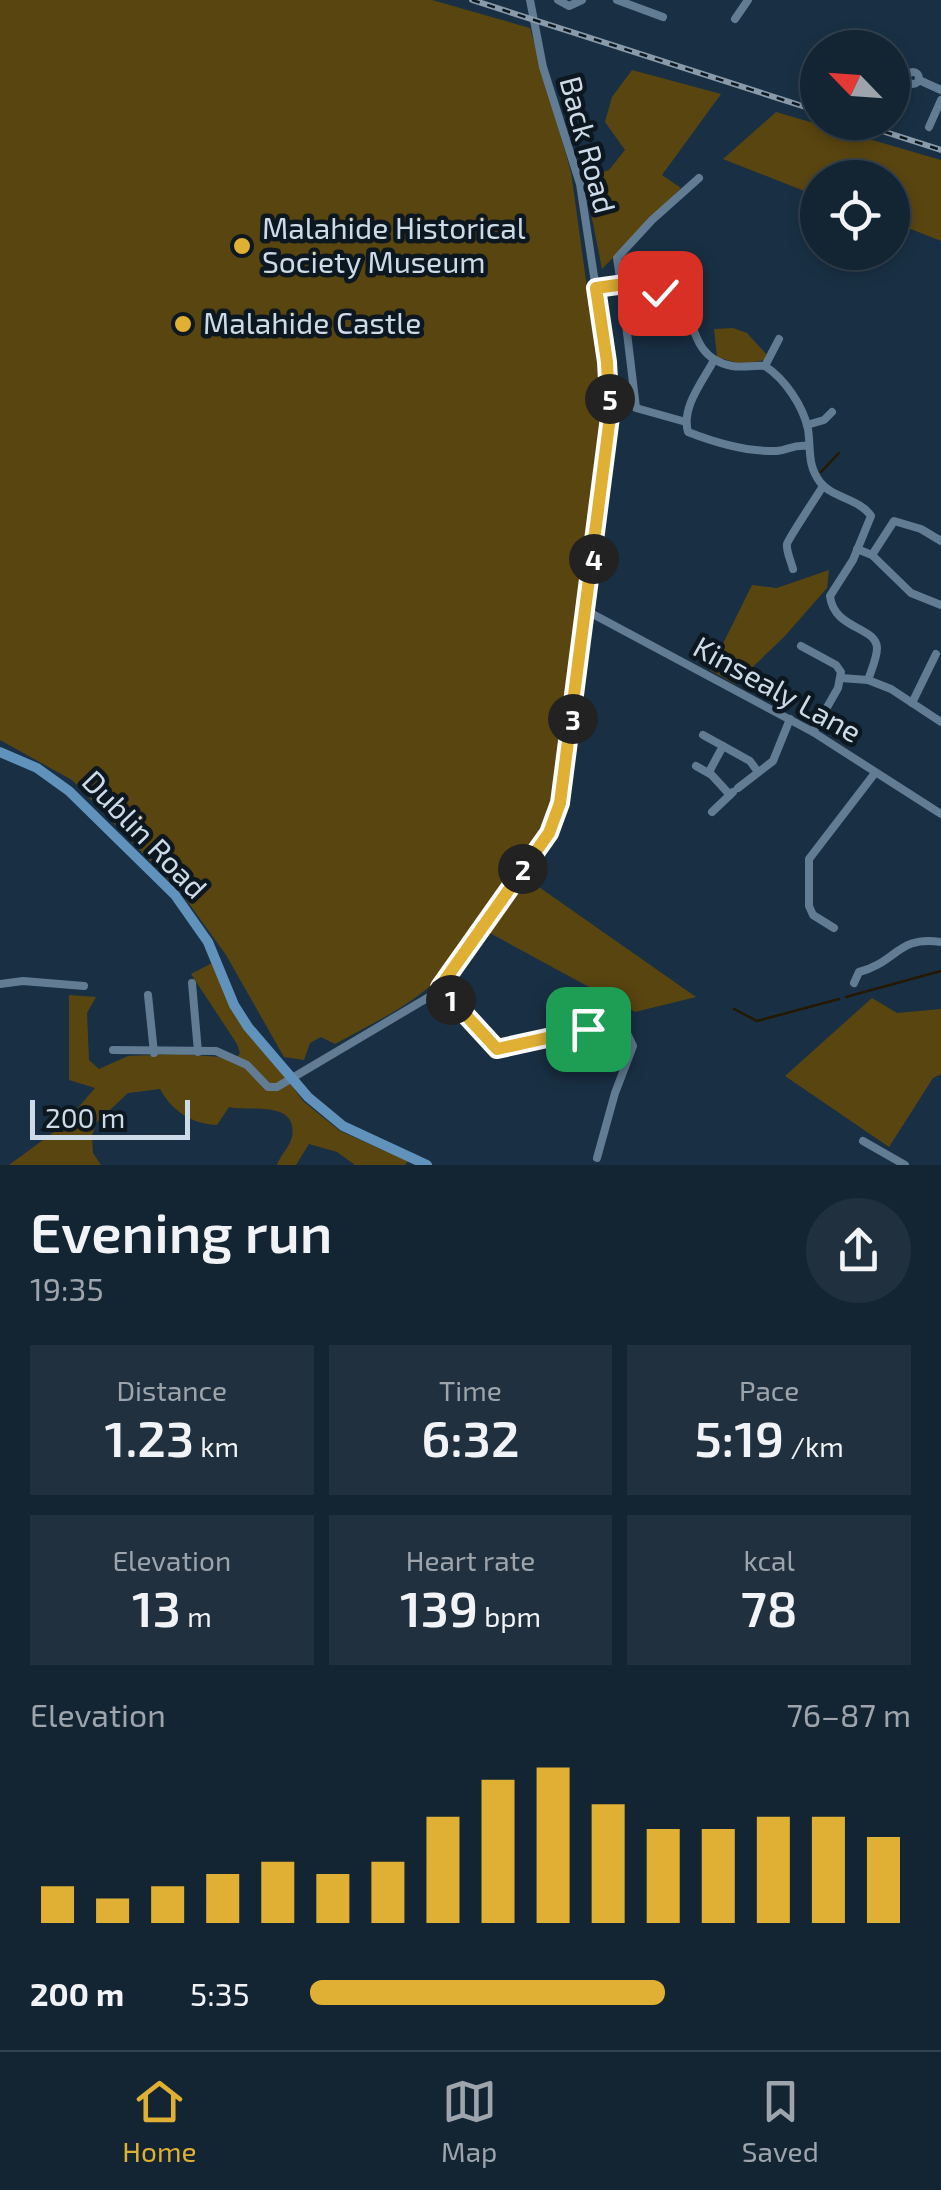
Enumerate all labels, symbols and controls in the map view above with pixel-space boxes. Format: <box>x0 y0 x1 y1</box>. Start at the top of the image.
north arrow <box>800 30 910 140</box>
map controls <box>800 30 910 270</box>
street label: Back Road <box>553 72 625 217</box>
button: locate <box>800 160 910 270</box>
place label: Malahide Historical Society Museum <box>262 209 526 279</box>
marker: Malahide Historical Society Museum <box>231 235 253 257</box>
pin <box>618 251 703 336</box>
icon: check <box>633 266 688 321</box>
place label: Malahide Castle <box>203 304 421 340</box>
marker: Malahide Castle <box>172 313 194 335</box>
pin: 5 <box>585 374 635 424</box>
text: 5 <box>602 382 618 416</box>
pin: 4 <box>569 534 619 584</box>
text: 4 <box>585 542 603 576</box>
street label: Kinsealy Lane <box>688 627 868 749</box>
pin: 3 <box>548 694 598 744</box>
text: 3 <box>565 702 581 736</box>
street label: Dublin Road <box>76 762 215 905</box>
pin: 2 <box>498 844 548 894</box>
text: 2 <box>515 852 531 886</box>
pin: 1 <box>426 975 476 1025</box>
text: 1 <box>445 983 457 1017</box>
pin <box>546 987 631 1072</box>
icon: arrive <box>561 1002 616 1057</box>
scale bar <box>30 1095 190 1140</box>
text: 200 m <box>45 1100 125 1134</box>
text: Evening run <box>30 1198 332 1264</box>
button: share <box>806 1198 911 1303</box>
text: 19:35 <box>30 1269 104 1307</box>
text: Distance <box>117 1373 227 1407</box>
text: Time <box>439 1373 502 1407</box>
text: Pace <box>739 1373 799 1407</box>
text: 1.23 <box>105 1407 194 1467</box>
text: 6:32 <box>421 1407 520 1467</box>
text: 5:19 <box>695 1407 784 1467</box>
text: km <box>194 1429 239 1463</box>
text: /km <box>784 1429 844 1463</box>
text: Elevation <box>112 1543 231 1577</box>
text: Heart rate <box>406 1543 535 1577</box>
text: kcal <box>744 1543 795 1577</box>
text: 13 <box>132 1577 181 1637</box>
text: 139 <box>400 1577 478 1637</box>
text: 78 <box>741 1577 798 1637</box>
text: m <box>181 1599 212 1633</box>
text: bpm <box>478 1599 541 1633</box>
text: Elevation <box>30 1695 166 1733</box>
text: 76–87 m <box>786 1695 911 1733</box>
text: 200 m <box>30 1974 124 2012</box>
text: 5:35 <box>190 1974 250 2012</box>
tab: Home <box>122 2074 196 2168</box>
tab: Map <box>441 2074 497 2168</box>
tab: Saved <box>742 2074 819 2168</box>

